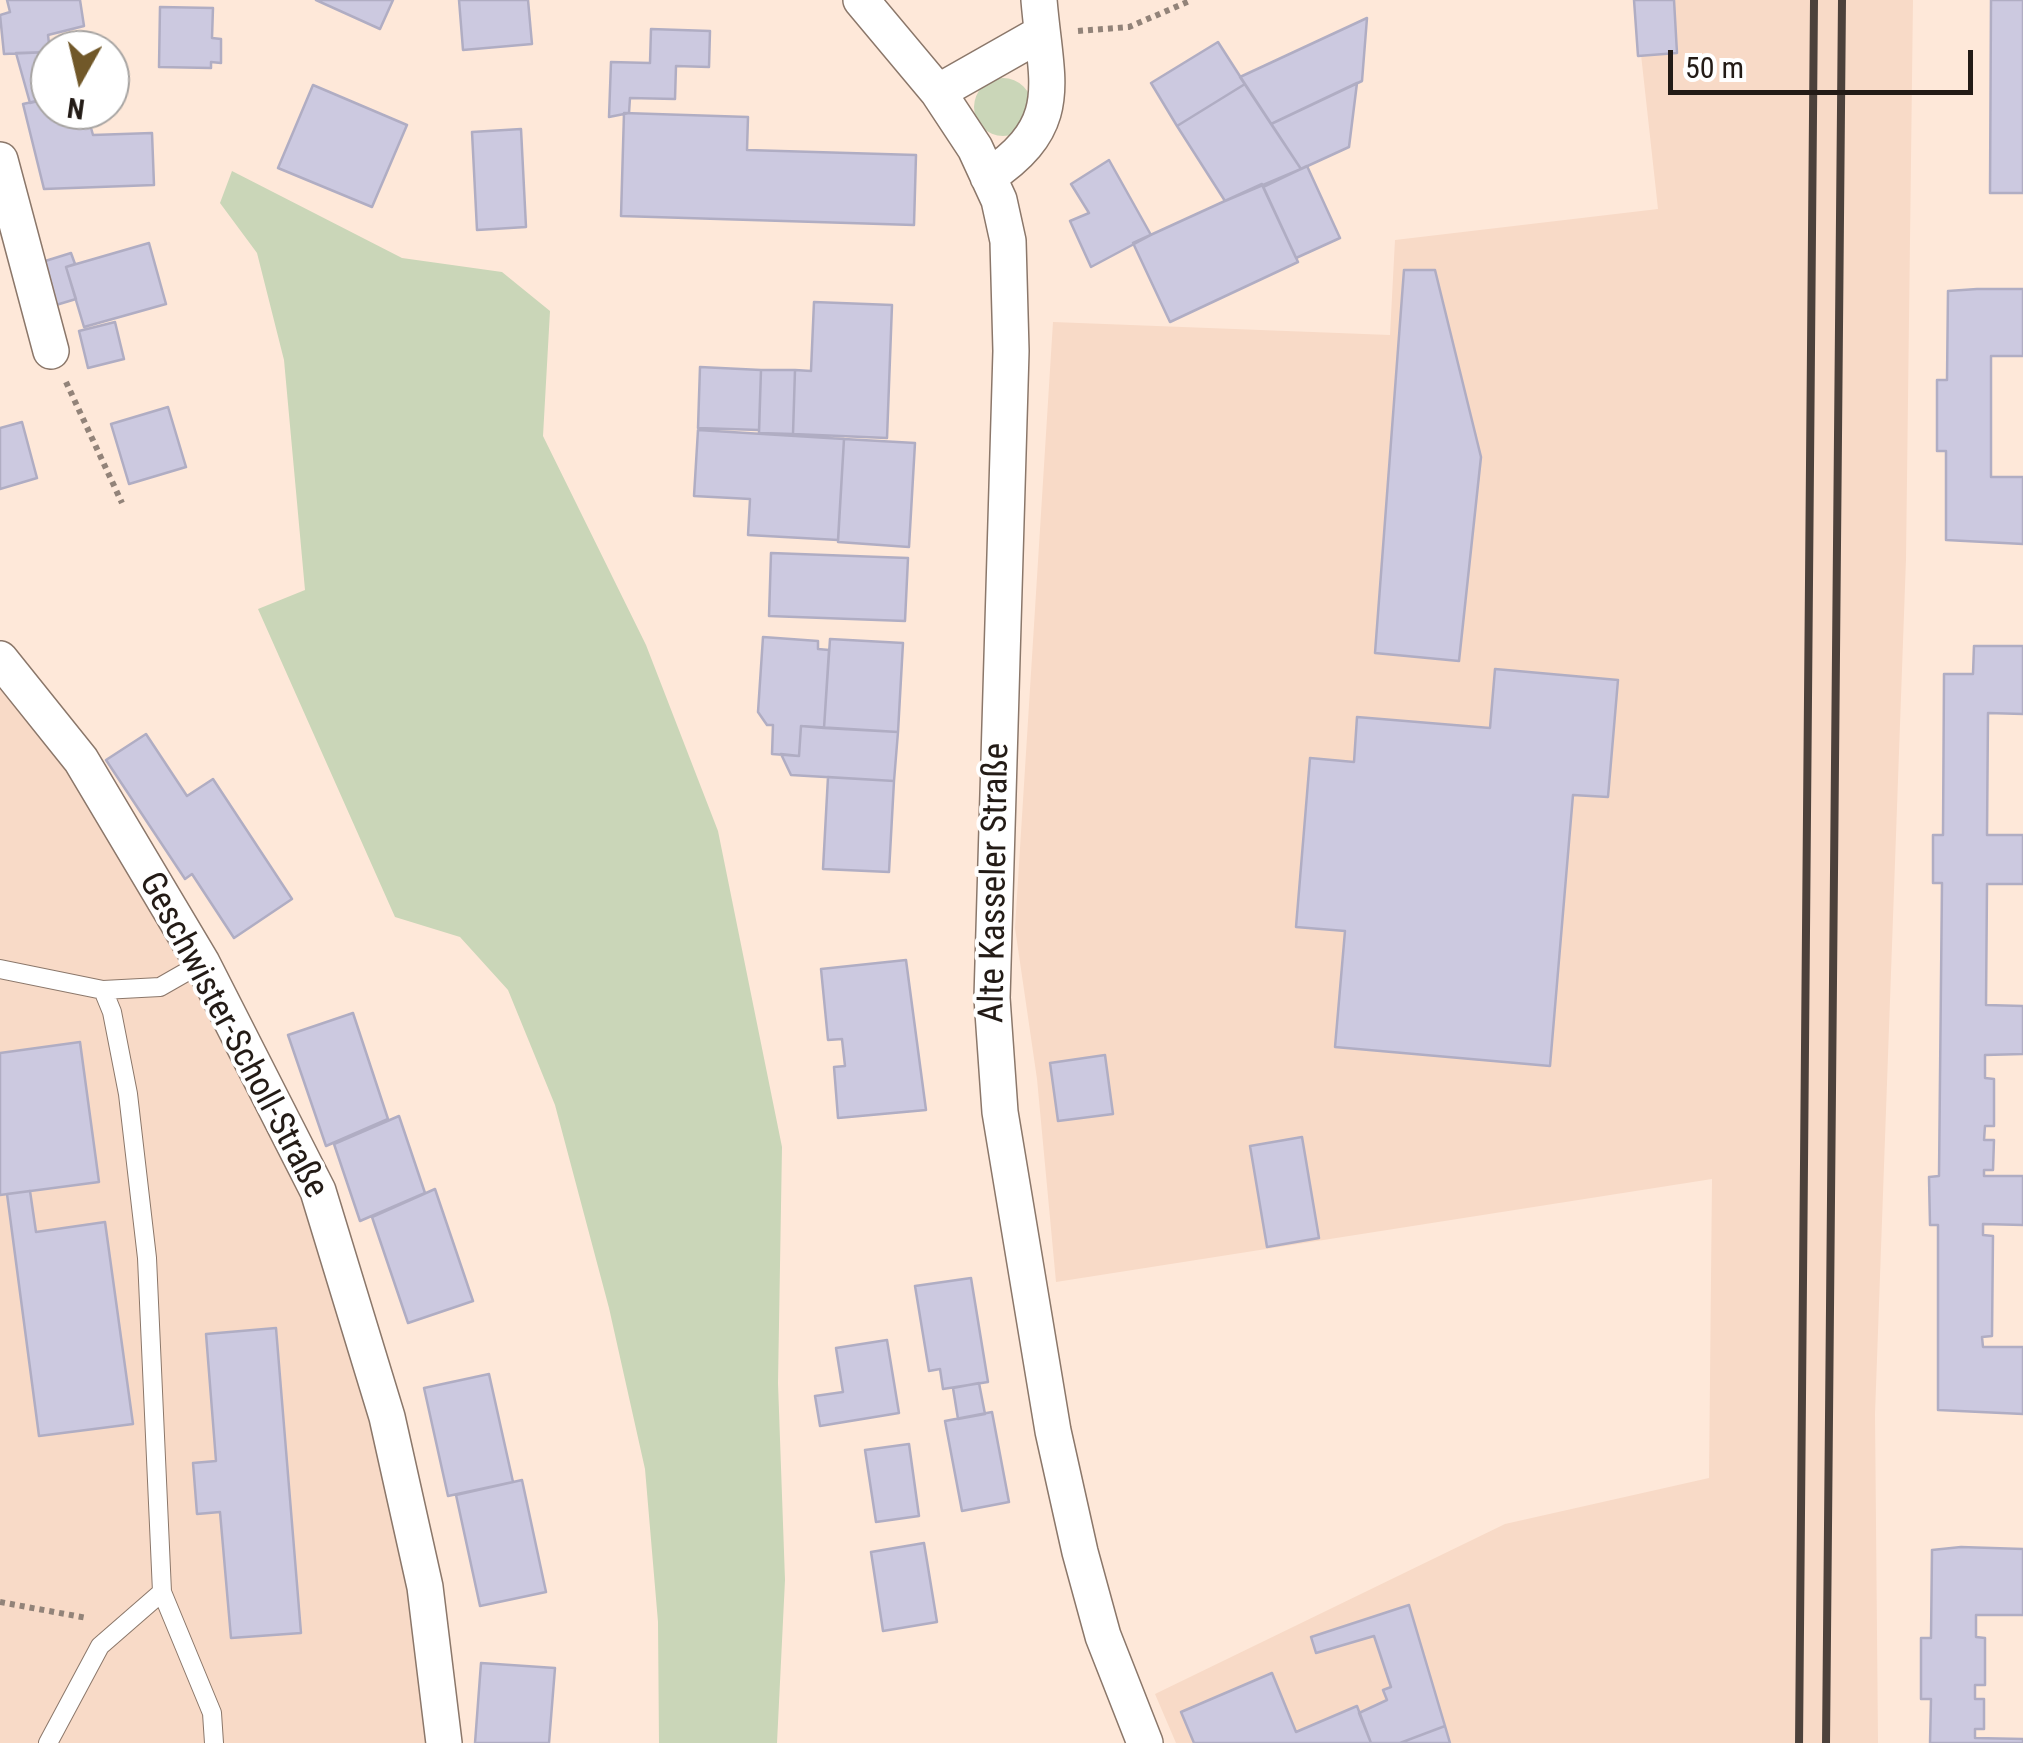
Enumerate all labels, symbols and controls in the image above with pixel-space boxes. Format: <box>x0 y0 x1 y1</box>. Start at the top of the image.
north arrow <box>30 30 130 130</box>
scale bar <box>1673 30 1978 92</box>
text: 50 m <box>1685 50 1744 85</box>
text: N <box>65 91 87 126</box>
street label: Alte Kasseler Straße <box>973 743 1019 1023</box>
street label: Geschwister-Scholl-Straße <box>128 866 336 1206</box>

